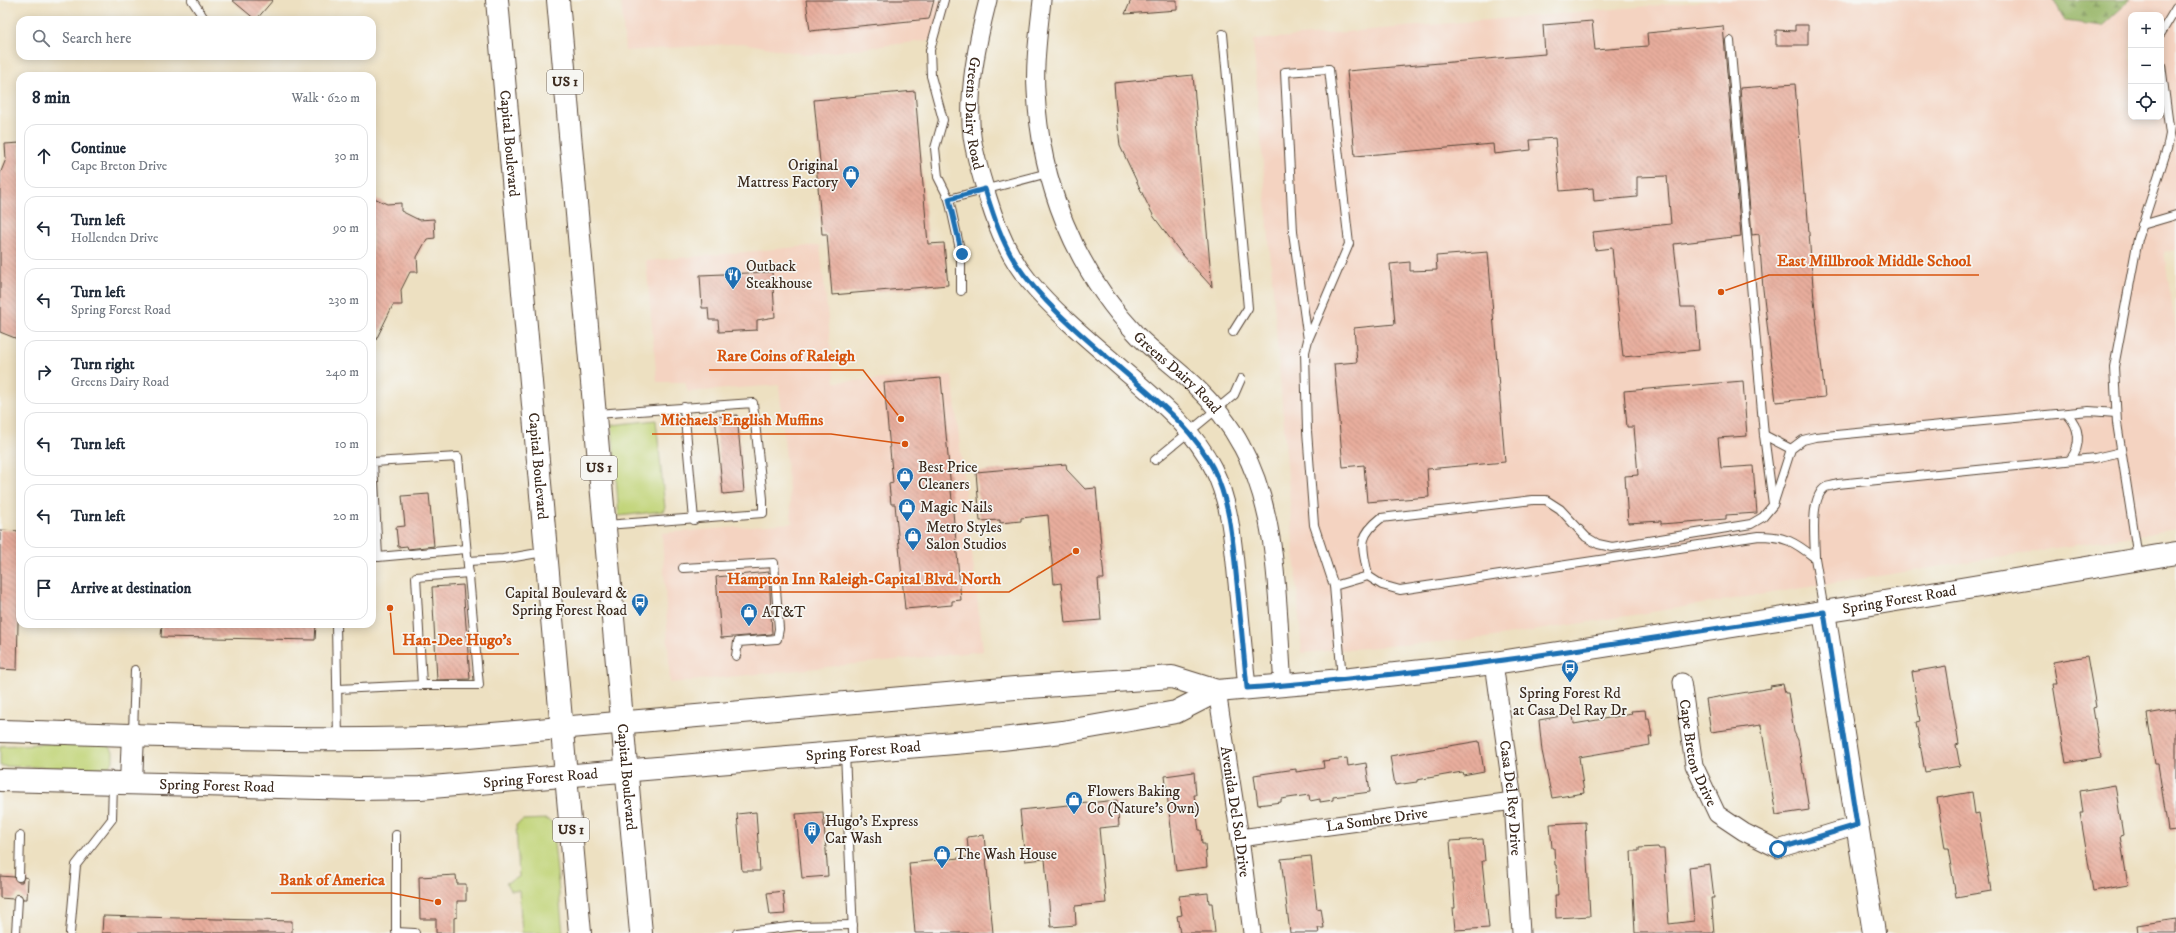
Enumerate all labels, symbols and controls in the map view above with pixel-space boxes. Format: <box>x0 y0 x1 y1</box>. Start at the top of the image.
map controls <box>2128 12 2164 120</box>
button: + <box>2128 12 2164 48</box>
search box <box>16 16 376 60</box>
icon: search <box>30 27 52 49</box>
text: Search here <box>62 29 131 48</box>
button: − <box>2128 48 2164 84</box>
street label: Greens Dairy Road <box>961 56 988 172</box>
road number: US 1 <box>547 70 583 94</box>
button: locate <box>2128 84 2164 120</box>
text: 8 min <box>32 87 70 109</box>
street label: Capital Boulevard <box>496 89 524 198</box>
text: Walk · 620 m <box>292 90 360 106</box>
text: Continue <box>71 139 126 158</box>
icon: ahead <box>33 145 55 167</box>
text: 30 m <box>335 148 359 164</box>
place label: Original Mattress Factory <box>737 156 839 192</box>
text: Cape Breton Drive <box>71 158 167 174</box>
shop icon: Original Mattress Factory <box>841 164 861 189</box>
text: Turn left <box>71 211 125 230</box>
icon: left <box>33 217 55 239</box>
text: 90 m <box>333 220 359 236</box>
text: Hollenden Drive <box>71 230 158 246</box>
route end <box>953 245 971 263</box>
callout: East Millbrook Middle School <box>1769 247 1979 275</box>
text: East Millbrook Middle School <box>1777 251 1972 271</box>
place label: Outback Steakhouse <box>746 257 812 293</box>
restaurant icon: Outback Steakhouse <box>723 265 743 290</box>
text: Turn left <box>71 283 125 302</box>
icon: left <box>33 289 55 311</box>
text: 230 m <box>328 292 359 308</box>
text: Spring Forest Road <box>71 302 171 318</box>
street label: Greens Dairy Road <box>1129 327 1226 418</box>
callout: Rare Coins of Raleigh <box>709 342 863 370</box>
text: Rare Coins of Raleigh <box>717 346 856 366</box>
text: Turn right <box>71 355 134 374</box>
icon: right <box>33 361 55 383</box>
text: 240 m <box>326 364 359 380</box>
text: Greens Dairy Road <box>71 374 169 390</box>
callout: Michaels English Muffins <box>652 406 831 434</box>
text: Michaels English Muffins <box>661 410 824 430</box>
street label: Capital Boulevard <box>524 412 553 521</box>
icon: left <box>33 433 55 455</box>
text: Turn left <box>71 435 125 454</box>
text: 10 m <box>335 436 359 452</box>
road number: US 1 <box>581 456 617 480</box>
place label: Best Price Cleaners <box>918 458 978 494</box>
shop icon: Best Price Cleaners <box>895 466 915 491</box>
shop icon: Magic Nails <box>897 497 917 522</box>
place label: Magic Nails <box>920 498 993 517</box>
icon: left <box>33 505 55 527</box>
text: Turn left <box>71 507 125 526</box>
text: 20 m <box>333 508 359 524</box>
place label: Metro Styles Salon Studios <box>926 518 1007 554</box>
shop icon: Metro Styles Salon Studios <box>903 526 923 551</box>
callout: Hampton Inn Raleigh-Capital Blvd. North <box>719 564 1009 592</box>
text: Hampton Inn Raleigh-Capital Blvd. North <box>727 569 1002 589</box>
icon: arrive <box>33 577 55 599</box>
text: Arrive at destination <box>71 579 191 598</box>
street label: Spring Forest Road <box>1841 580 1958 618</box>
place label: Capital Boulevard & Spring Forest Road <box>505 584 628 620</box>
bus stop icon: Capital Boulevard & Spring Forest Road <box>630 592 650 617</box>
shop icon: AT&T <box>739 602 759 627</box>
place label: AT&T <box>762 603 806 622</box>
callout: Han-Dee Hugo’s <box>394 626 519 654</box>
text: Han-Dee Hugo’s <box>402 630 512 650</box>
bus stop icon: Spring Forest Rd at Casa Del Ray Dr <box>1560 658 1580 683</box>
place label: Spring Forest Rd at Casa Del Ray Dr <box>1513 684 1627 720</box>
street label: Cape Breton Drive <box>1675 698 1722 810</box>
street label: Capital Boulevard <box>613 723 641 832</box>
street label: Spring Forest Road <box>805 736 922 765</box>
street label: Casa Del Rey Drive <box>1495 739 1526 856</box>
street label: Avenida Del Sol Drive <box>1216 745 1254 878</box>
street label: Spring Forest Road <box>482 764 599 792</box>
street label: Spring Forest Road <box>159 774 275 796</box>
place label: Flowers Baking Co (Nature’s Own) <box>1087 782 1200 818</box>
shop icon: Flowers Baking Co (Nature’s Own) <box>1064 790 1084 815</box>
street label: La Sombre Drive <box>1325 803 1429 836</box>
place label: Hugo's Express Car Wash <box>825 812 918 848</box>
road number: US 1 <box>553 818 589 842</box>
building icon: Hugo's Express Car Wash <box>802 820 822 845</box>
route start <box>1769 840 1787 858</box>
shop icon: The Wash House <box>932 844 952 869</box>
place label: The Wash House <box>955 845 1057 864</box>
callout: Bank of America <box>271 865 392 893</box>
text: Bank of America <box>279 870 386 890</box>

